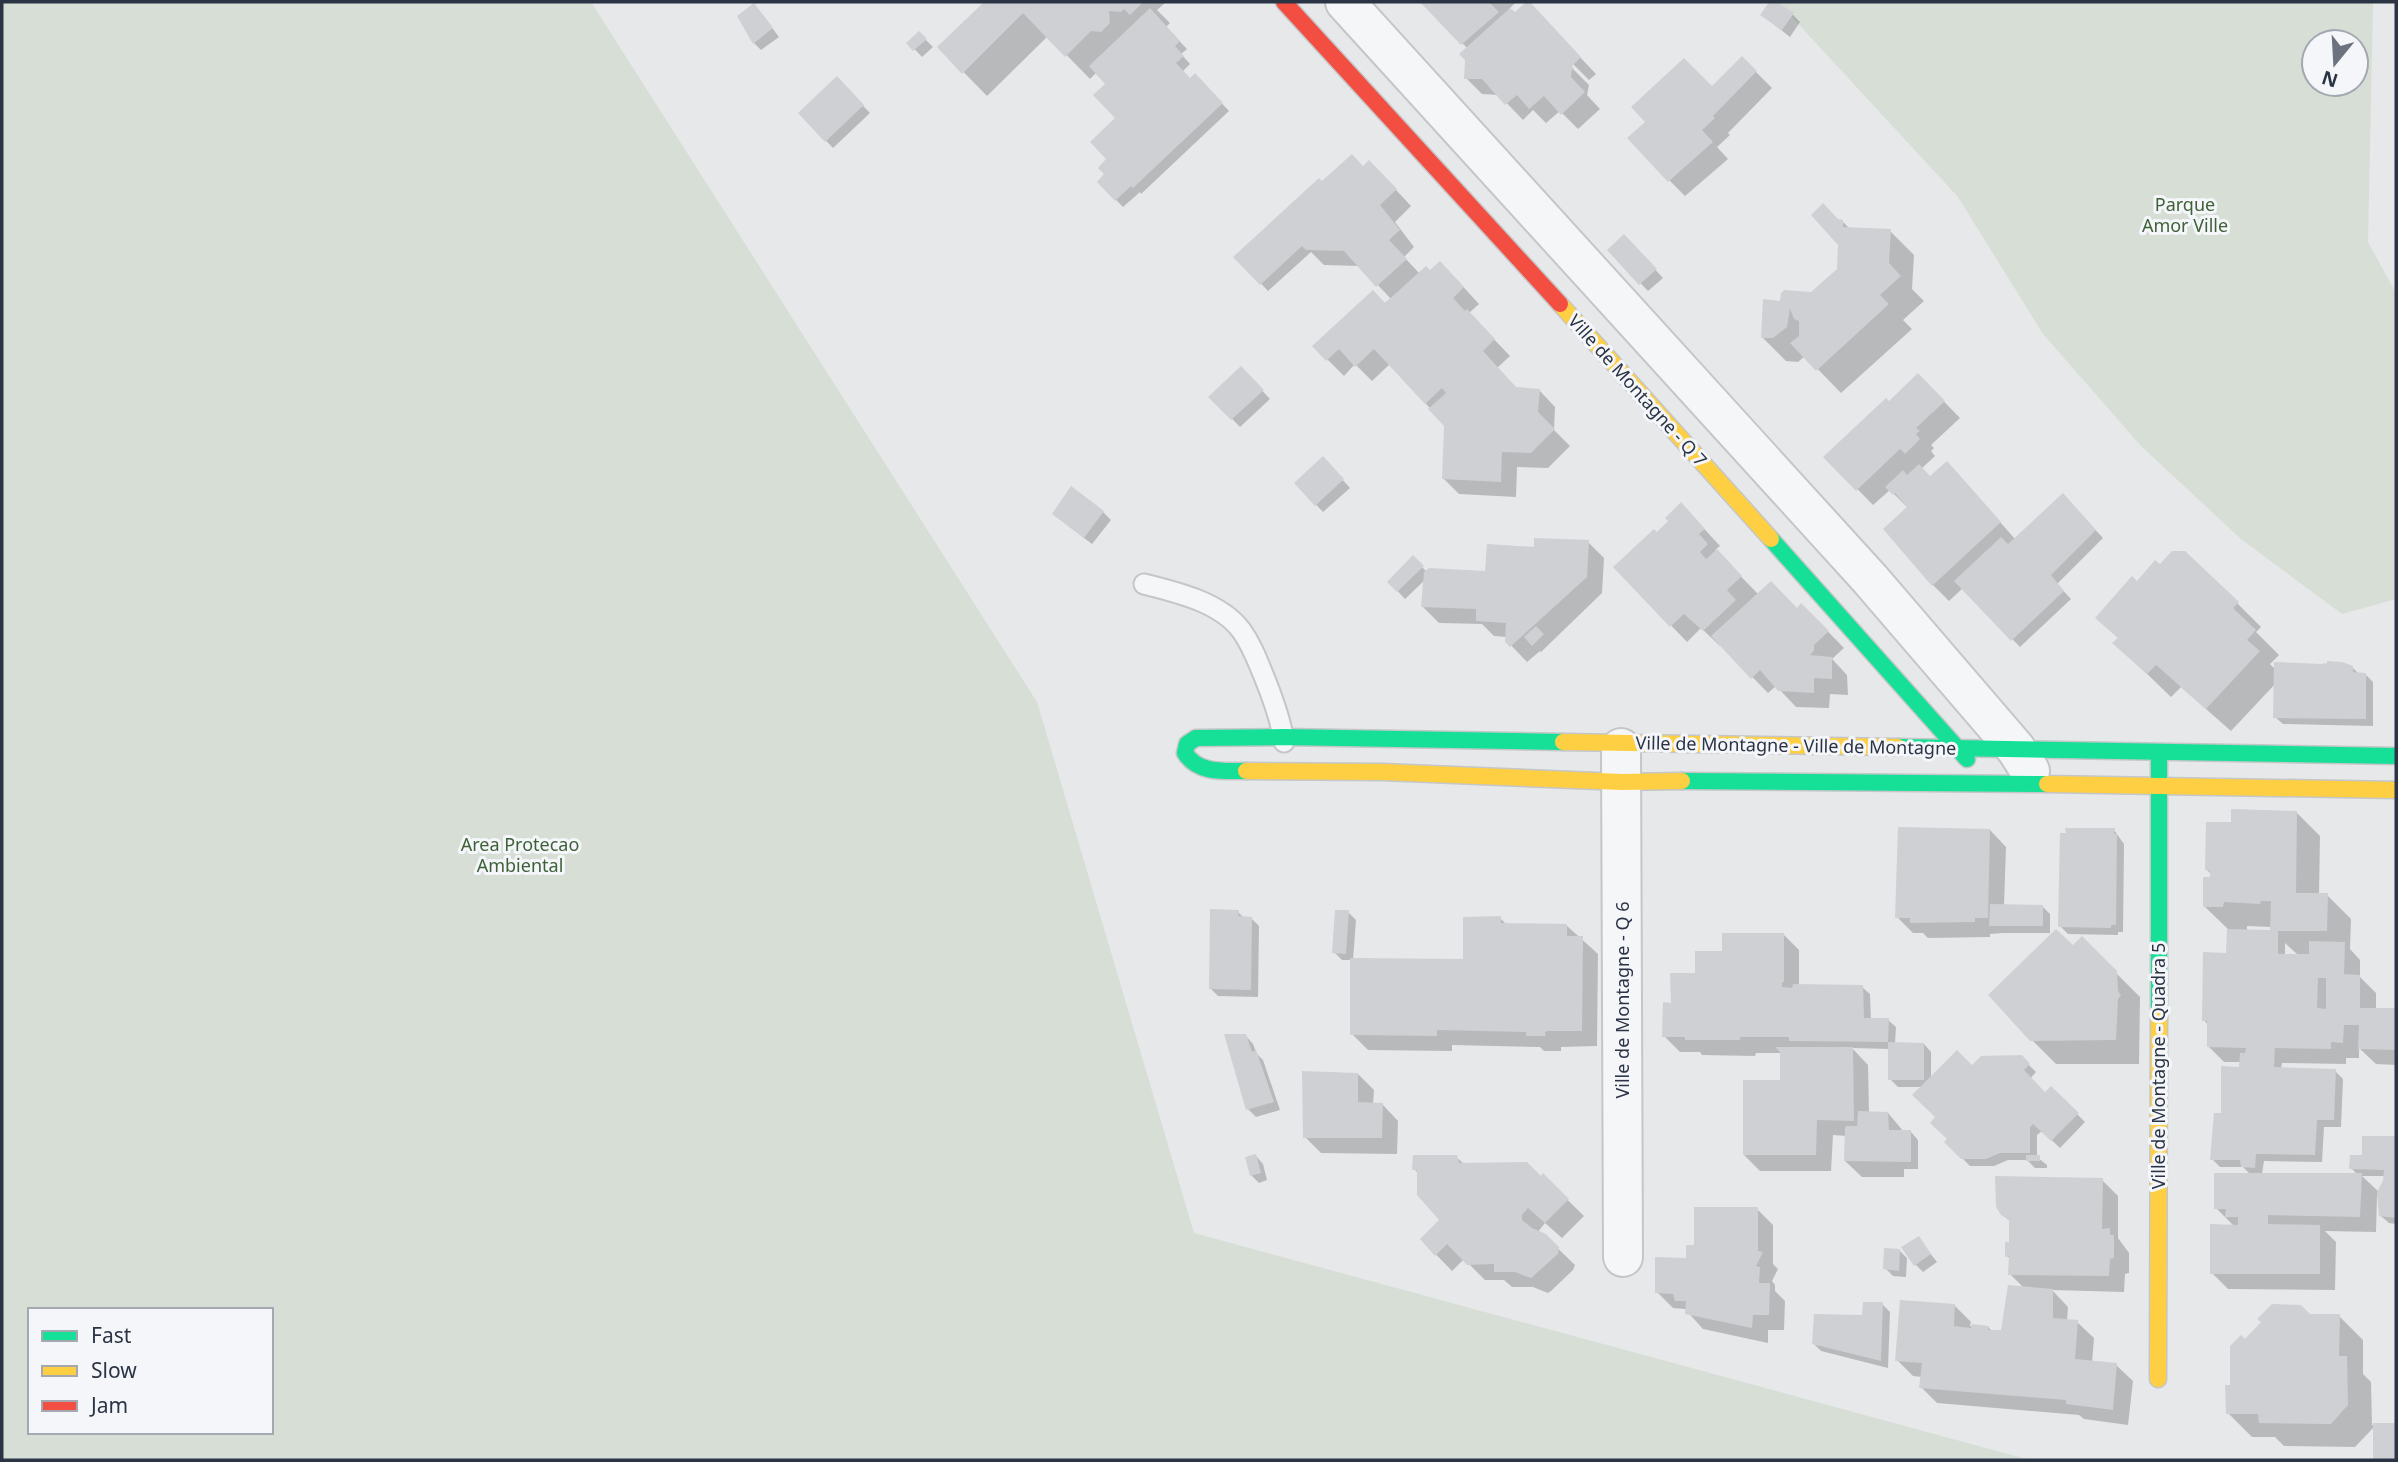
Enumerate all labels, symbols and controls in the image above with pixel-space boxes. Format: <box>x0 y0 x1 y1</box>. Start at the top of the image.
north arrow <box>2300 28 2370 98</box>
text: N <box>2318 64 2341 94</box>
park label: Parque Amor Ville <box>2142 192 2228 237</box>
street label: Ville de Montagne - Q 7 <box>1563 309 1713 471</box>
street label: Ville de Montagne - Ville de Montagne <box>1635 730 1957 760</box>
park label: Area Protecao Ambiental <box>461 832 579 877</box>
street label: Ville de Montagne - Q 6 <box>1610 902 1634 1098</box>
street label: Ville de Montagne - Quadra 5 <box>2146 943 2170 1189</box>
legend <box>28 1308 273 1434</box>
text: Fast <box>91 1321 132 1349</box>
text: Slow <box>91 1356 137 1384</box>
text: Jam <box>89 1391 128 1419</box>

